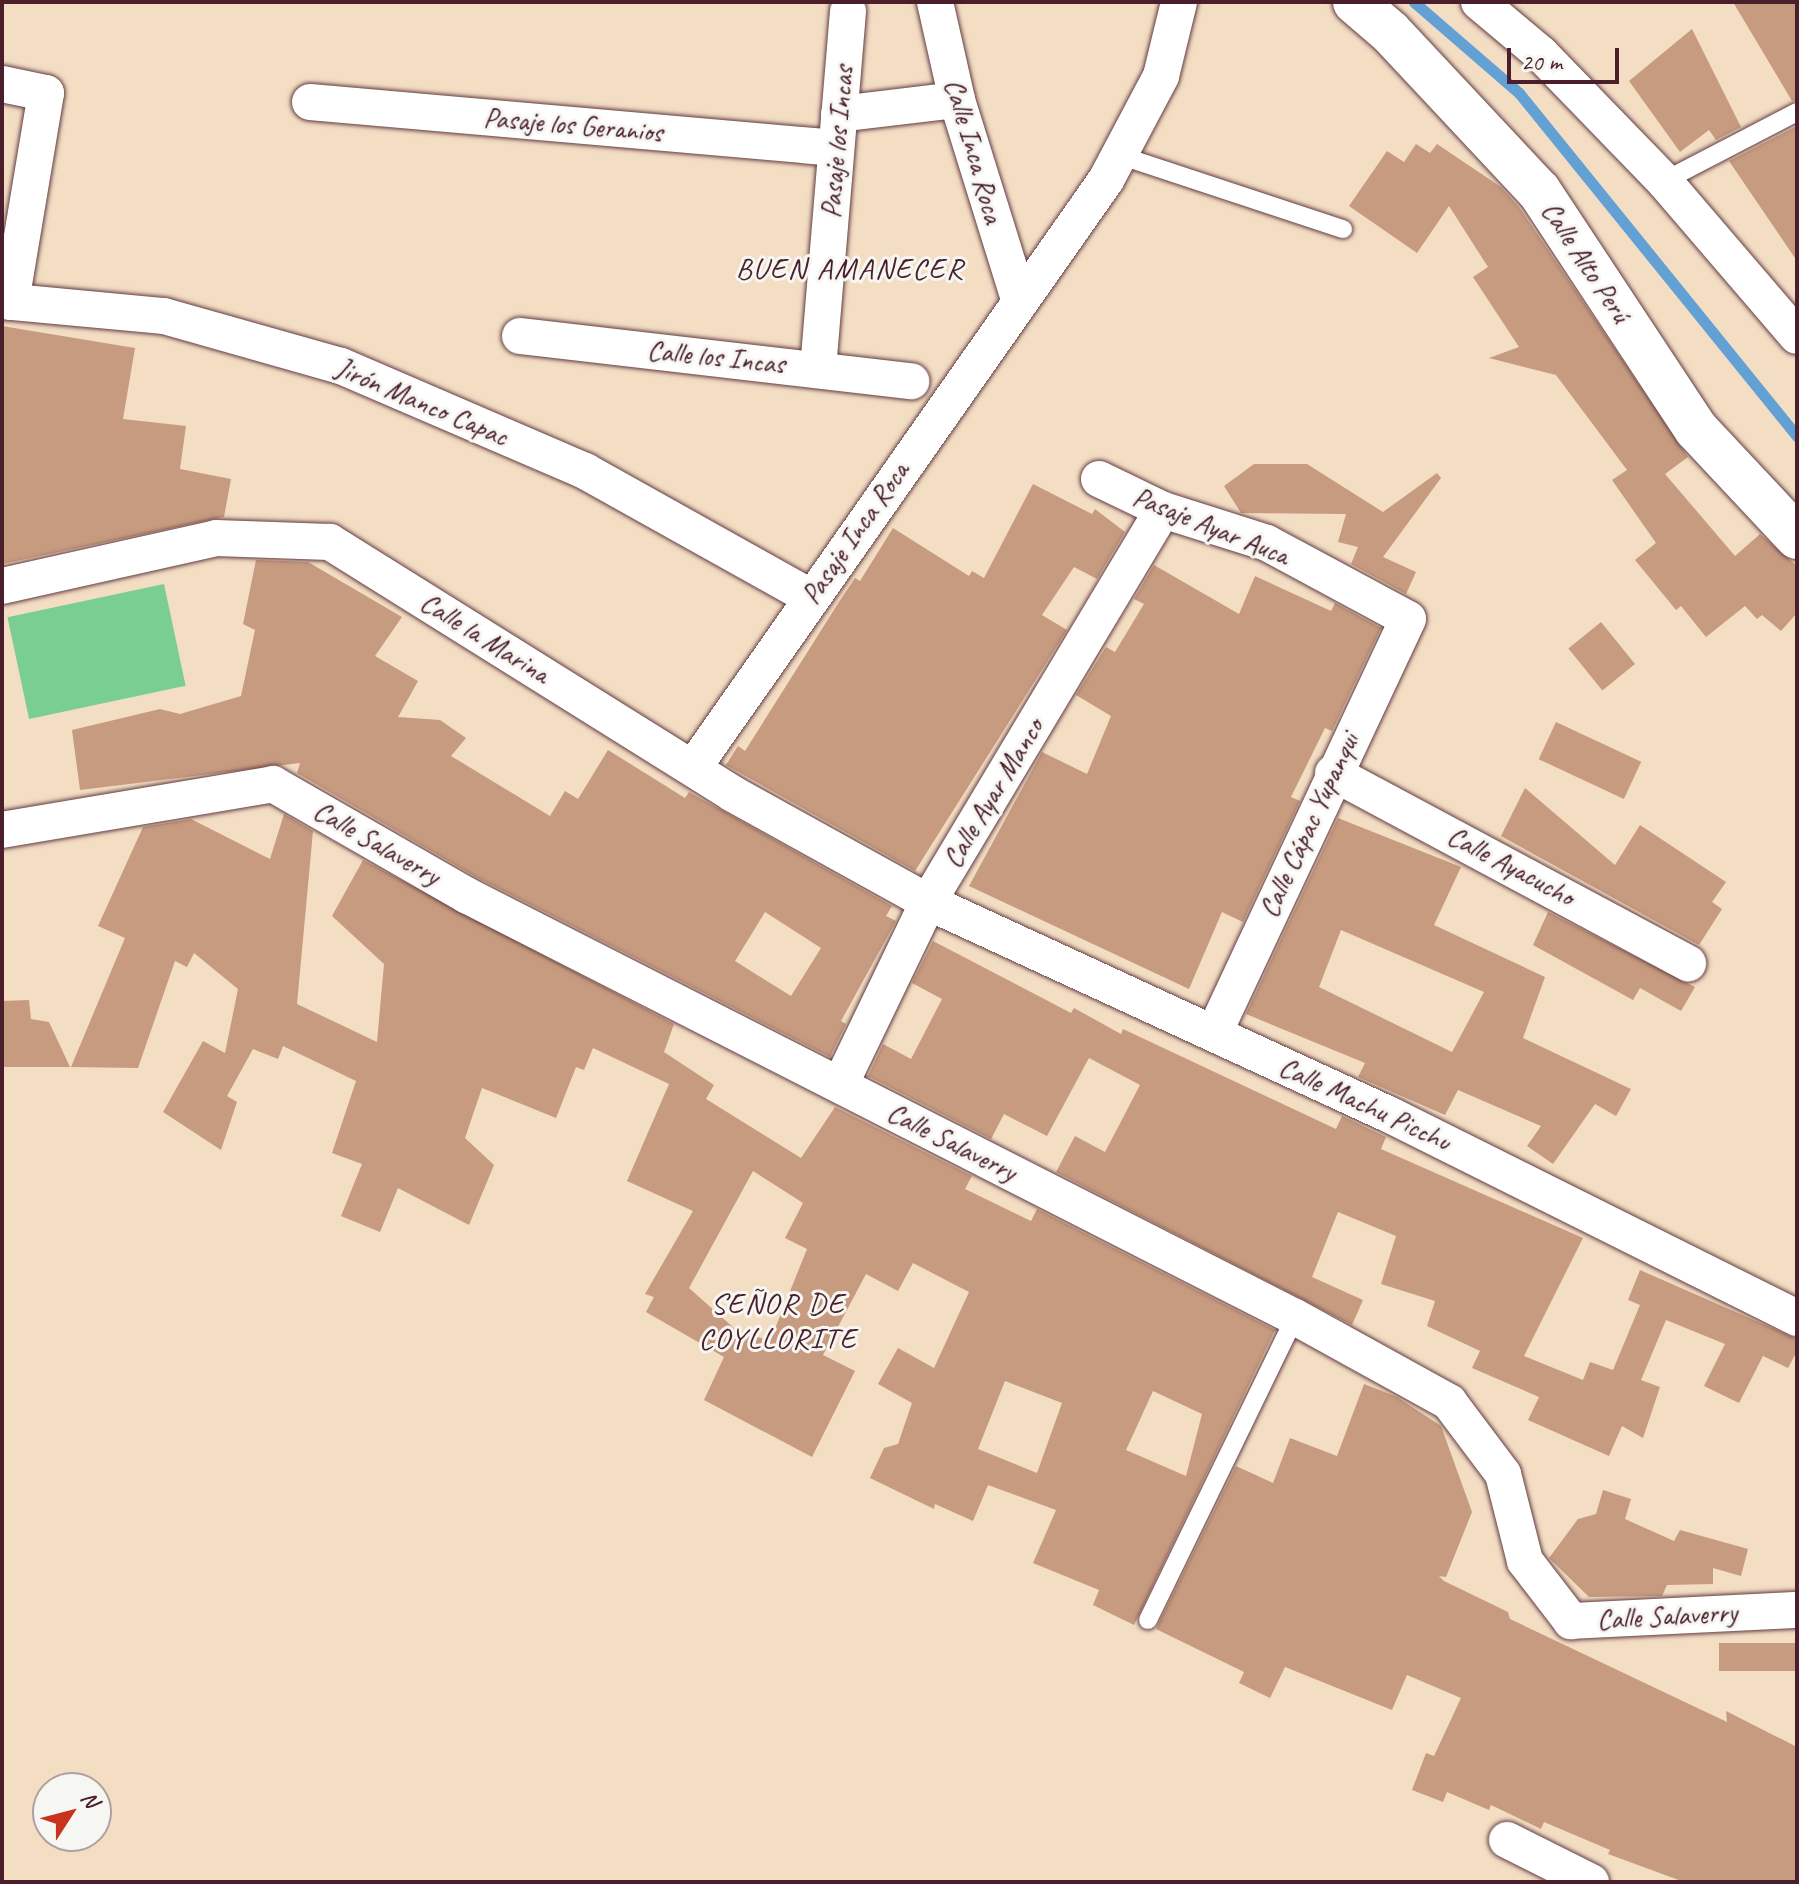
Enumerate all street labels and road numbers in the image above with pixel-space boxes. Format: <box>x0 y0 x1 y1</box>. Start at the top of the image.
street label: Pasaje los Incas <box>814 65 860 219</box>
street label: Calle Inca Roca <box>937 75 1011 227</box>
street label: Pasaje los Geranios <box>483 100 663 150</box>
street label: Calle Alto Perú <box>1534 195 1638 329</box>
street label: Calle los Incas <box>646 333 786 381</box>
street label: Jirón Manco Capac <box>332 351 512 453</box>
street label: Pasaje Inca Roca <box>794 456 916 610</box>
street label: Pasaje Ayar Auca <box>1129 480 1293 572</box>
street label: Calle la Marina <box>414 585 556 691</box>
street label: Calle Ayar Manco <box>935 713 1051 873</box>
street label: Calle Cápac Yupanqui <box>1252 728 1366 922</box>
street label: Calle Salaverry <box>308 793 446 893</box>
street label: Calle Ayacucho <box>1441 818 1581 914</box>
street label: Calle Machu Picchu <box>1274 1050 1456 1158</box>
street label: Calle Salaverry <box>882 1095 1022 1189</box>
street label: Calle Salaverry <box>1596 1596 1738 1636</box>

